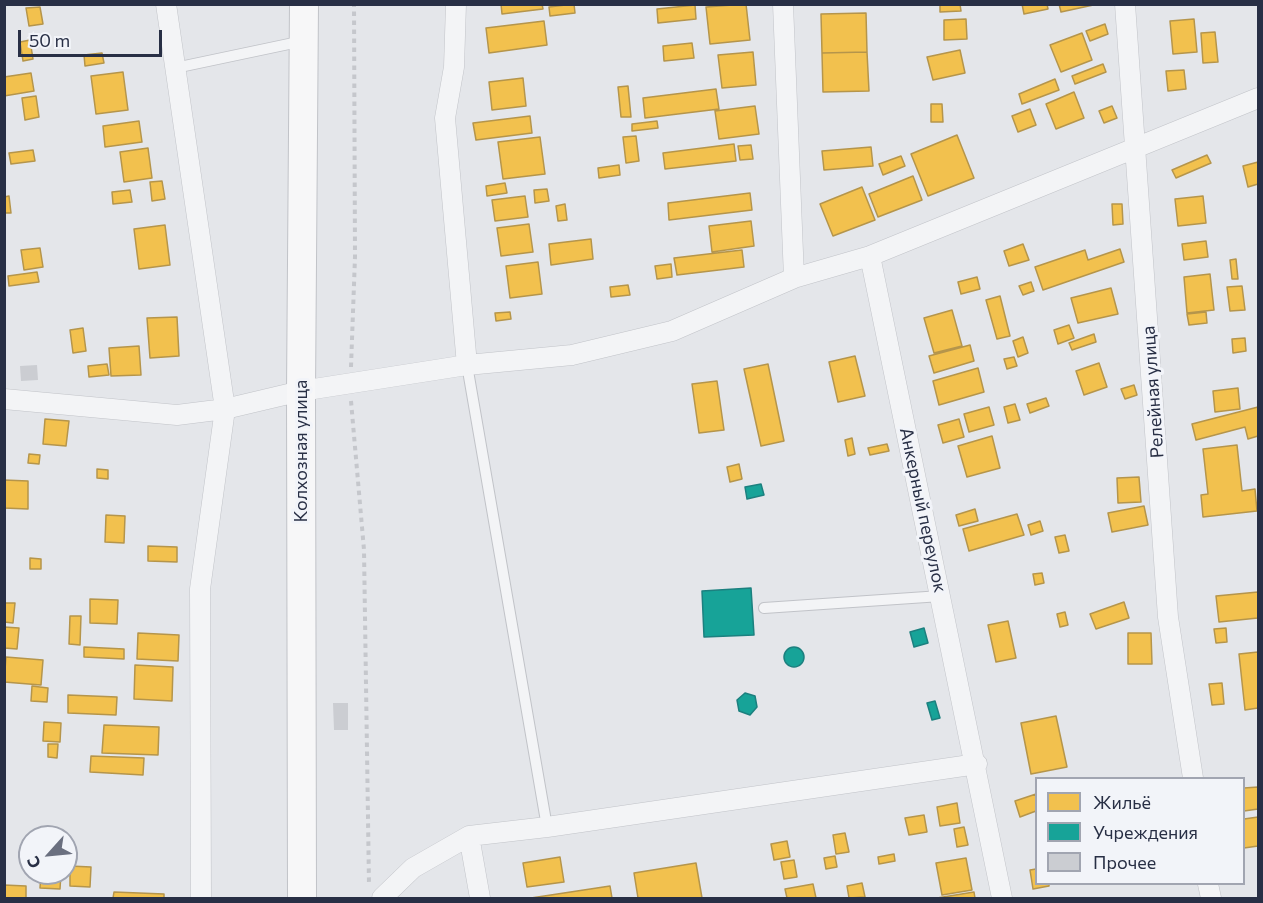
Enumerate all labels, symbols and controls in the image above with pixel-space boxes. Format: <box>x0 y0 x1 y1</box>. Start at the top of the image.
scale bar <box>21 18 165 56</box>
text: 50 m <box>29 29 70 51</box>
street label: Релейная улица <box>1138 325 1168 459</box>
street label: Колхозная улица <box>290 380 312 522</box>
street label: Анкерный переулок <box>895 426 951 594</box>
legend <box>1035 777 1245 885</box>
text: Жильё <box>1093 791 1151 813</box>
text: Учреждения <box>1093 821 1198 843</box>
north arrow <box>18 825 78 885</box>
text: Прочее <box>1093 851 1156 873</box>
text: С <box>22 853 44 872</box>

